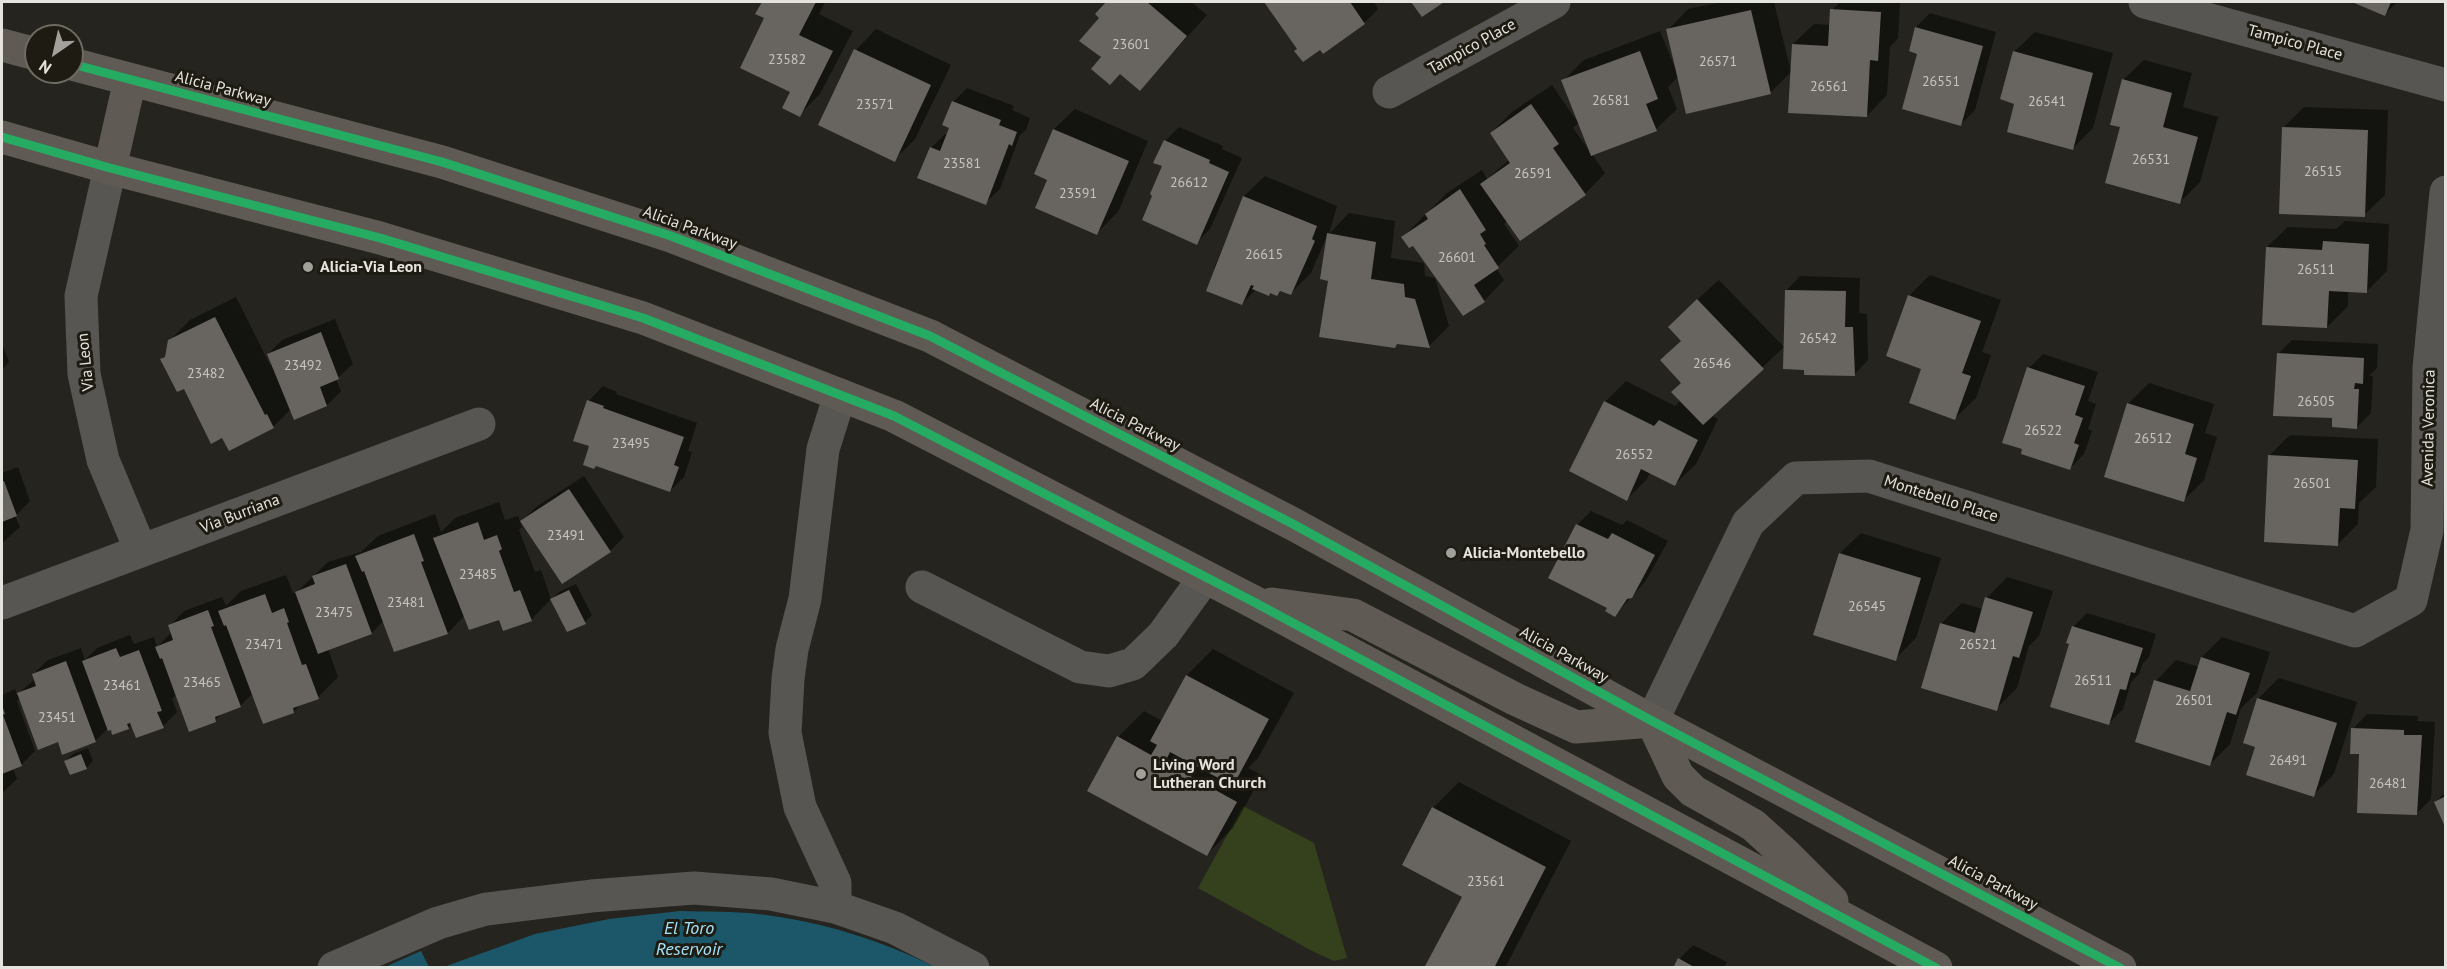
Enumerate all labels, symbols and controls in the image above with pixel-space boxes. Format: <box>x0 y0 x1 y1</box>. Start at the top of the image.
street label: Tampico Place <box>1425 15 1519 79</box>
street label: Tampico Place <box>2246 21 2344 65</box>
north arrow <box>24 24 84 84</box>
house number: 23601 <box>1112 37 1150 53</box>
house number: 23582 <box>768 52 806 68</box>
house number: 26571 <box>1699 54 1737 70</box>
text: N <box>35 56 55 78</box>
street label: Alicia Parkway <box>173 67 273 111</box>
house number: 26551 <box>1922 74 1960 90</box>
house number: 26561 <box>1810 79 1848 95</box>
house number: 26581 <box>1592 93 1630 109</box>
house number: 26541 <box>2028 94 2066 110</box>
house number: 23571 <box>856 97 894 113</box>
house number: 26531 <box>2132 152 2170 168</box>
house number: 23581 <box>943 156 981 172</box>
house number: 26515 <box>2304 164 2342 180</box>
house number: 26591 <box>1514 166 1552 182</box>
house number: 26612 <box>1170 175 1208 191</box>
house number: 23591 <box>1059 186 1097 202</box>
street label: Alicia Parkway <box>640 202 740 254</box>
house number: 26615 <box>1245 247 1283 263</box>
house number: 26601 <box>1438 250 1476 266</box>
place label: Alicia-Via Leon <box>320 257 422 277</box>
marker: Alicia-Via Leon <box>301 260 315 274</box>
house number: 26511 <box>2297 262 2335 278</box>
house number: 26542 <box>1799 331 1837 347</box>
street label: Via Leon <box>73 332 99 392</box>
house number: 26546 <box>1693 356 1731 372</box>
house number: 23492 <box>284 358 322 374</box>
house number: 23482 <box>187 366 225 382</box>
street label: Avenida Veronica <box>2418 369 2440 487</box>
street label: Alicia Parkway <box>1087 394 1183 456</box>
house number: 26505 <box>2297 394 2335 410</box>
house number: 26522 <box>2024 423 2062 439</box>
house number: 26512 <box>2134 431 2172 447</box>
house number: 23495 <box>612 436 650 452</box>
house number: 26552 <box>1615 447 1653 463</box>
street label: Montebello Place <box>1882 472 2000 526</box>
house number: 26501 <box>2293 476 2331 492</box>
street label: Via Burriana <box>198 490 282 538</box>
house number: 23491 <box>547 528 585 544</box>
place label: Alicia-Montebello <box>1463 543 1585 563</box>
marker: Alicia-Montebello <box>1444 546 1458 560</box>
house number: 23485 <box>459 567 497 583</box>
house number: 23481 <box>387 595 425 611</box>
house number: 26545 <box>1848 599 1886 615</box>
house number: 23475 <box>315 605 353 621</box>
street label: Alicia Parkway <box>1516 623 1612 687</box>
house number: 23471 <box>245 637 283 653</box>
house number: 26521 <box>1959 637 1997 653</box>
house number: 26511 <box>2074 673 2112 689</box>
house number: 23465 <box>183 675 221 691</box>
house number: 23461 <box>103 678 141 694</box>
house number: 26501 <box>2175 693 2213 709</box>
house number: 23451 <box>38 710 76 726</box>
house number: 26491 <box>2269 753 2307 769</box>
place label: Living Word Lutheran Church <box>1153 755 1266 793</box>
marker: Living Word Lutheran Church <box>1134 767 1148 781</box>
house number: 26481 <box>2369 776 2407 792</box>
street label: Alicia Parkway <box>1945 851 2041 915</box>
house number: 23561 <box>1467 874 1505 890</box>
water label: El Toro Reservoir <box>656 918 722 960</box>

